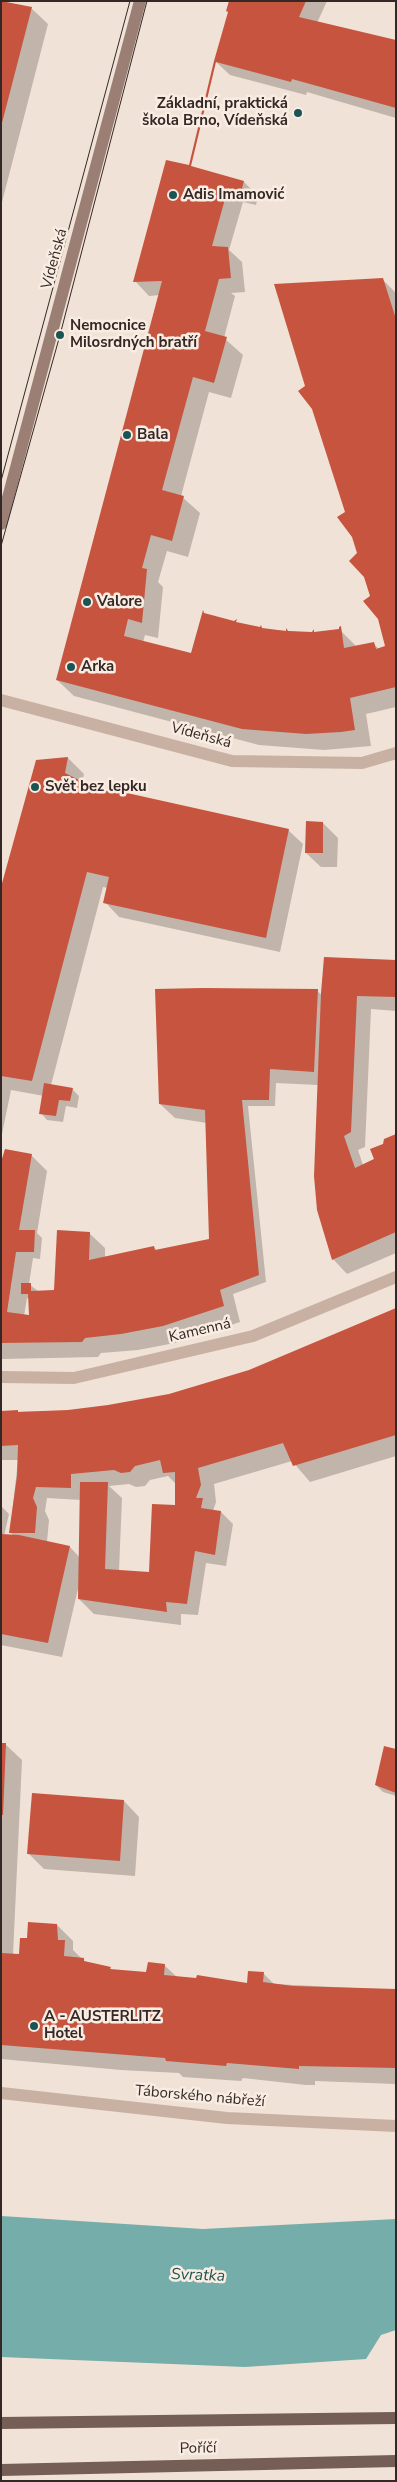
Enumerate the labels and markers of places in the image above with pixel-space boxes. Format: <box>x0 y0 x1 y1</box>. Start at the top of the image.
place label: Základní, praktická škola Brno, Vídeňská <box>142 95 288 130</box>
marker: Základní, praktická škola Brno, Vídeňská <box>292 107 304 119</box>
place label: Adis Imamović <box>183 186 284 204</box>
marker: Adis Imamović <box>167 189 179 201</box>
place label: Nemocnice Milosrdných bratří <box>70 317 197 352</box>
marker: Nemocnice Milosrdných bratří <box>54 329 66 341</box>
place label: Bala <box>137 426 169 444</box>
marker: Bala <box>121 429 133 441</box>
place label: Valore <box>97 593 142 611</box>
marker: Valore <box>81 596 93 608</box>
place label: Arka <box>81 658 114 676</box>
marker: Arka <box>65 661 77 673</box>
place label: Svět bez lepku <box>45 778 147 796</box>
marker: Svět bez lepku <box>29 781 41 793</box>
place label: A - AUSTERLITZ Hotel <box>44 2008 161 2043</box>
marker: A - AUSTERLITZ Hotel <box>28 2020 40 2032</box>

